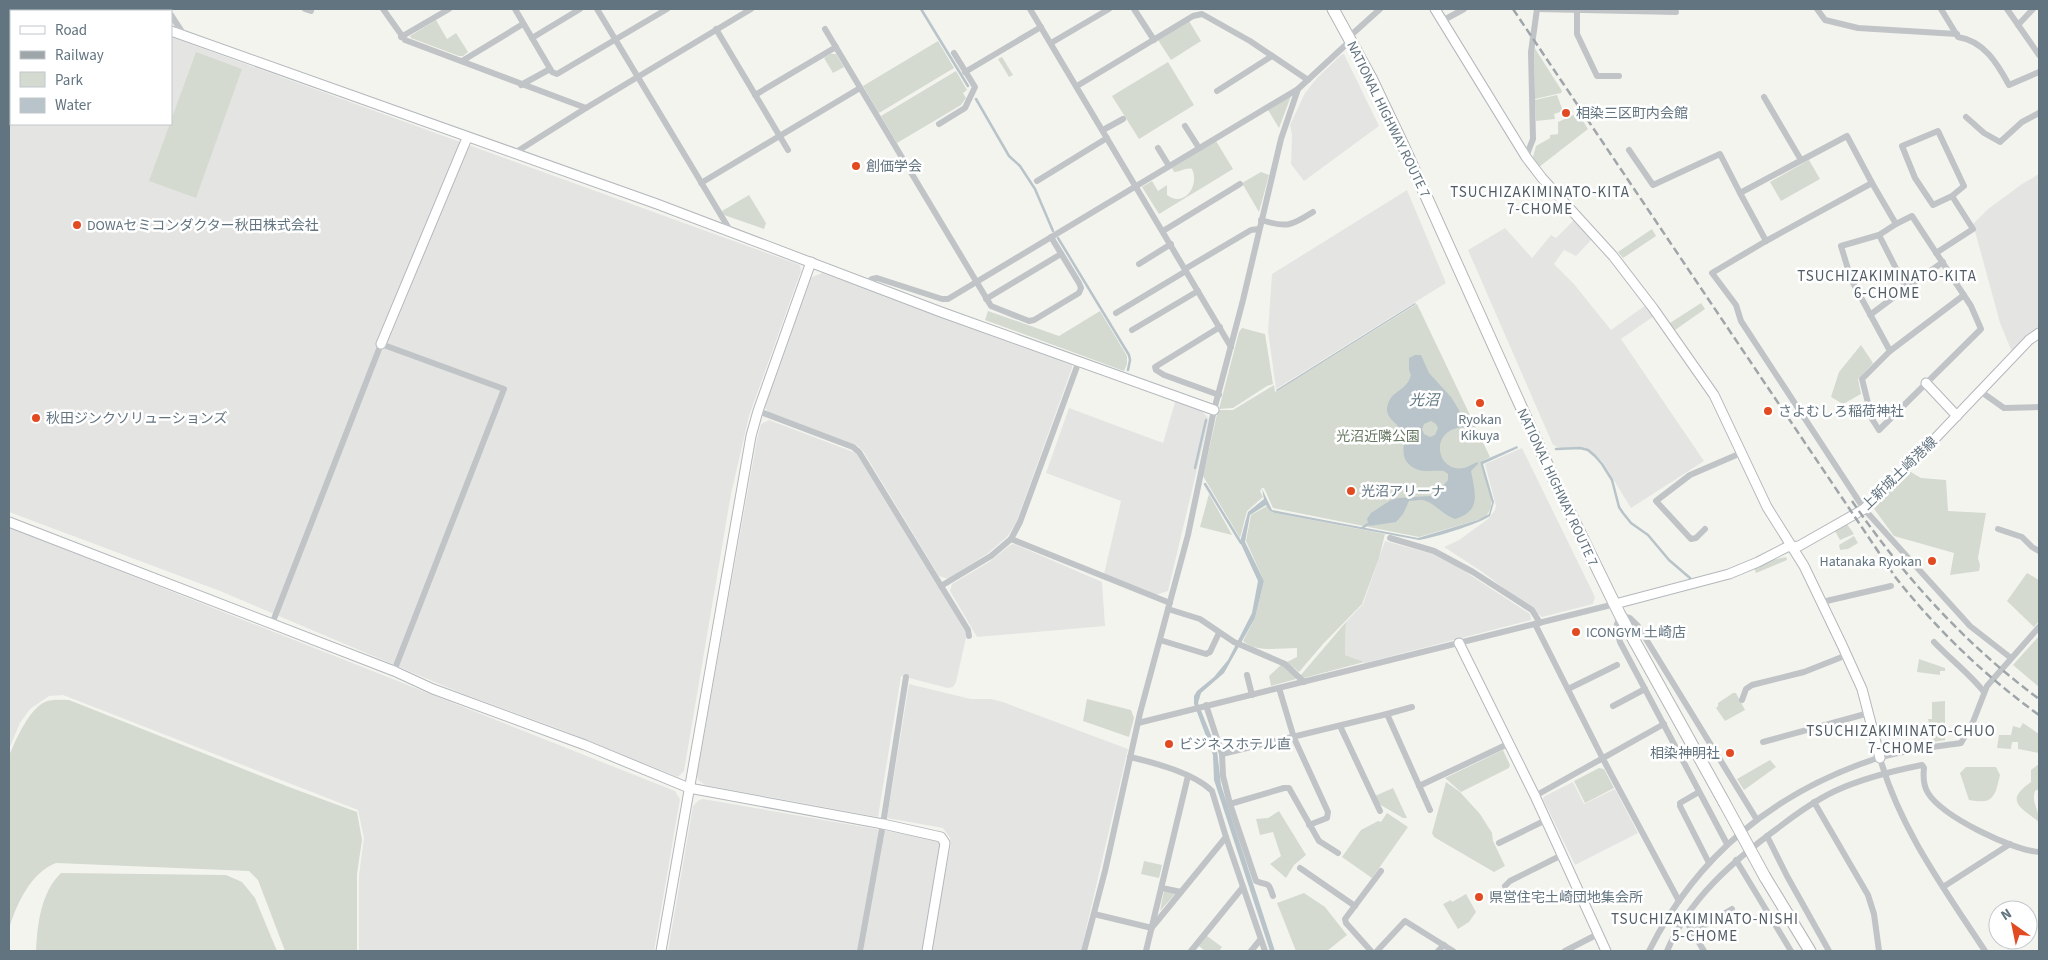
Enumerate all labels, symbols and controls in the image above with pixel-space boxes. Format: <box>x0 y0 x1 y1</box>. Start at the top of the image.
legend <box>10 10 172 125</box>
text: Road <box>55 20 87 41</box>
street label: NATIONAL HIGHWAY ROUTE 7 <box>1341 38 1435 201</box>
text: Railway <box>55 45 104 66</box>
text: Park <box>55 70 84 91</box>
text: Water <box>55 95 92 116</box>
place label: 相染三区町内会館 <box>1576 104 1688 124</box>
marker: 相染三区町内会館 <box>1560 107 1572 119</box>
place label: 創価学会 <box>866 157 922 177</box>
marker: 創価学会 <box>850 160 862 172</box>
district label: TSUCHIZAKIMINATO-KITA 7-CHOME <box>1450 182 1630 220</box>
place label: DOWAセミコンダクター秋田株式会社 <box>87 216 319 236</box>
marker: DOWAセミコンダクター秋田株式会社 <box>71 219 83 231</box>
district label: TSUCHIZAKIMINATO-KITA 6-CHOME <box>1797 266 1977 304</box>
water label: 光沼 <box>1409 390 1441 411</box>
marker: Ryokan Kikuya <box>1474 397 1486 409</box>
place label: さよむしろ稲荷神社 <box>1778 402 1904 422</box>
street label: NATIONAL HIGHWAY ROUTE 7 <box>1512 405 1603 570</box>
marker: さよむしろ稲荷神社 <box>1762 405 1774 417</box>
place label: 秋田ジンクソリューションズ <box>46 409 227 429</box>
place label: Ryokan Kikuya <box>1458 410 1502 446</box>
marker: 秋田ジンクソリューションズ <box>30 412 42 424</box>
park label: 光沼近隣公園 <box>1336 427 1420 447</box>
street label: 上新城土崎港線 <box>1858 432 1942 515</box>
place label: 光沼アリーナ <box>1361 482 1445 502</box>
marker: 光沼アリーナ <box>1345 485 1357 497</box>
place label: Hatanaka Ryokan <box>1820 552 1922 572</box>
marker: Hatanaka Ryokan <box>1926 555 1938 567</box>
place label: ICONGYM 土崎店 <box>1586 623 1686 643</box>
marker: ICONGYM 土崎店 <box>1570 626 1582 638</box>
district label: TSUCHIZAKIMINATO-CHUO 7-CHOME <box>1806 721 1996 759</box>
place label: ビジネスホテル直 <box>1179 735 1291 755</box>
marker: ビジネスホテル直 <box>1163 738 1175 750</box>
place label: 相染神明社 <box>1650 744 1720 764</box>
marker: 相染神明社 <box>1724 747 1736 759</box>
place label: 県営住宅土崎団地集会所 <box>1489 888 1643 908</box>
marker: 県営住宅土崎団地集会所 <box>1473 891 1485 903</box>
north arrow <box>1988 900 2038 950</box>
text: N <box>1997 904 2016 926</box>
district label: TSUCHIZAKIMINATO-NISHI 5-CHOME <box>1611 909 1799 947</box>

